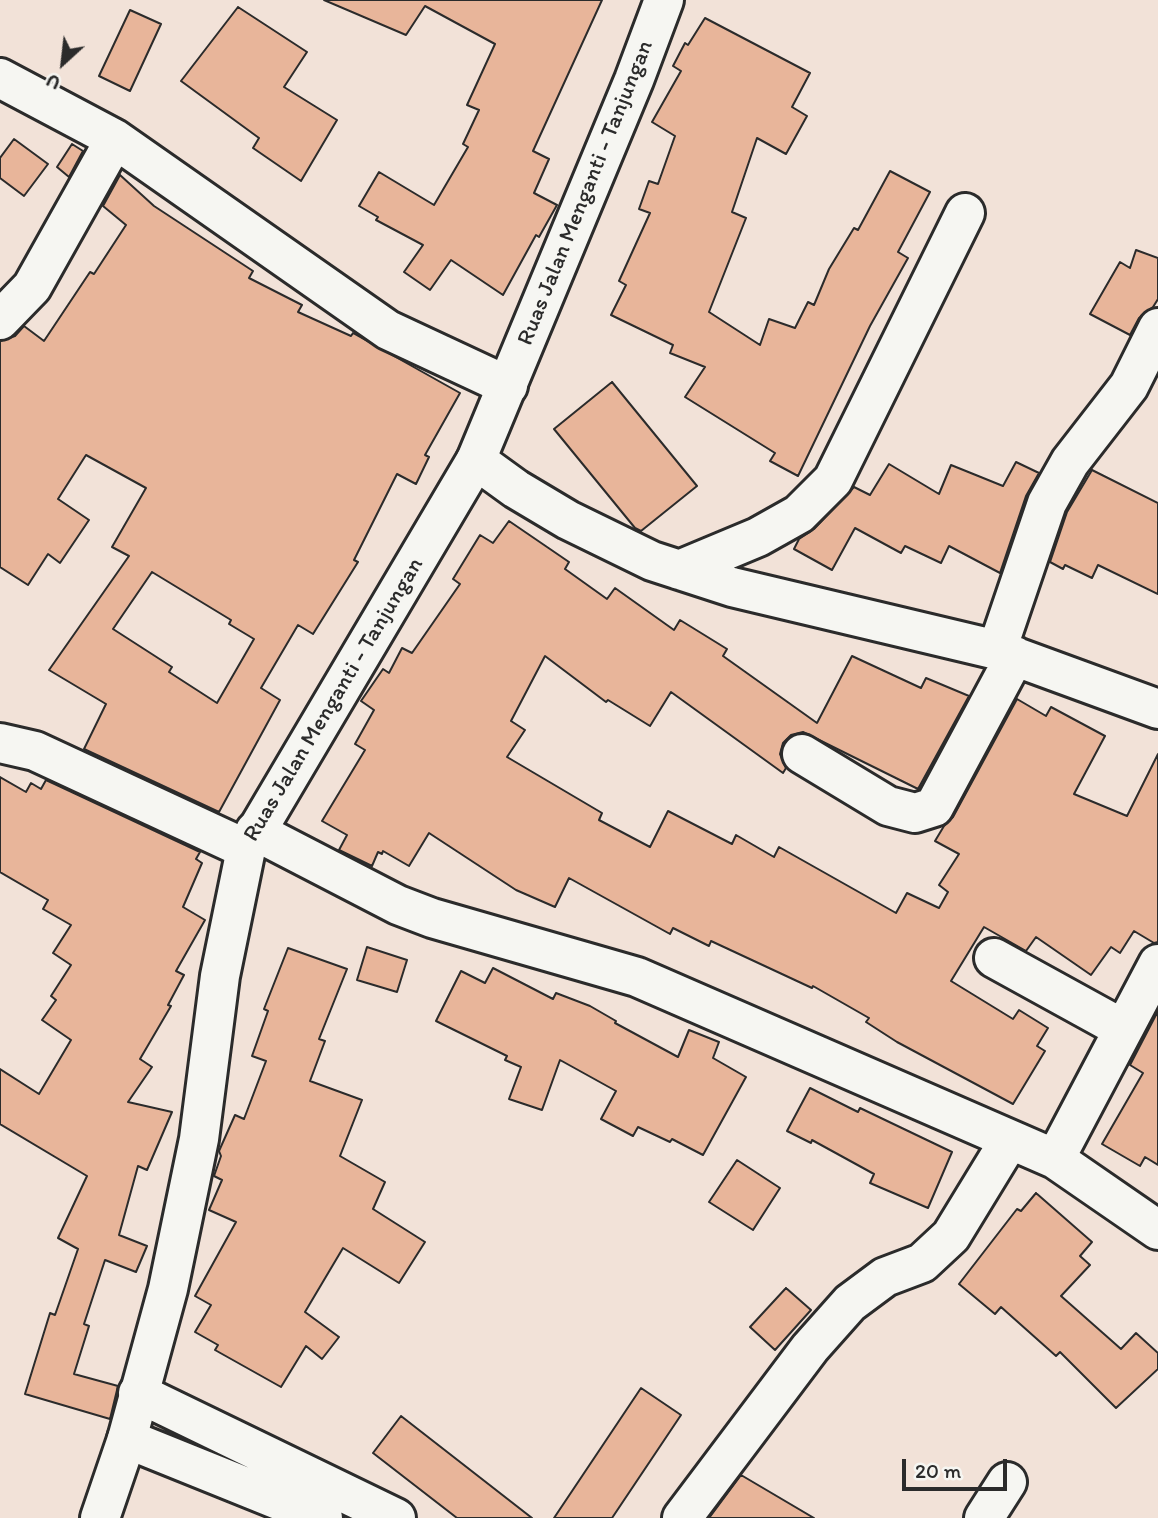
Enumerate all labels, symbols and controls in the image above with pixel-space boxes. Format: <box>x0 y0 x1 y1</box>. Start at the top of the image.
north arrow <box>28 28 98 98</box>
street label: Ruas Jalan Menganti - Tanjungan <box>512 37 660 349</box>
text: U <box>42 69 64 95</box>
street label: Ruas Jalan Menganti - Tanjungan <box>238 553 430 847</box>
scale bar <box>906 1444 1011 1488</box>
text: 20 m <box>915 1458 961 1483</box>

